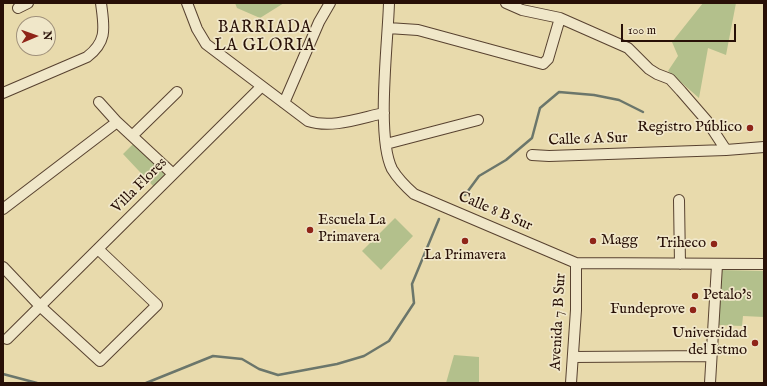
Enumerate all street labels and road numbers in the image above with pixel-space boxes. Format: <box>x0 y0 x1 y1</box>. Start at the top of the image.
street label: Calle 6 A Sur <box>548 130 628 150</box>
street label: Villa Flores <box>109 155 171 217</box>
street label: Calle 8 B Sur <box>455 188 535 236</box>
street label: Avenida 7 B Sur <box>547 273 571 371</box>

